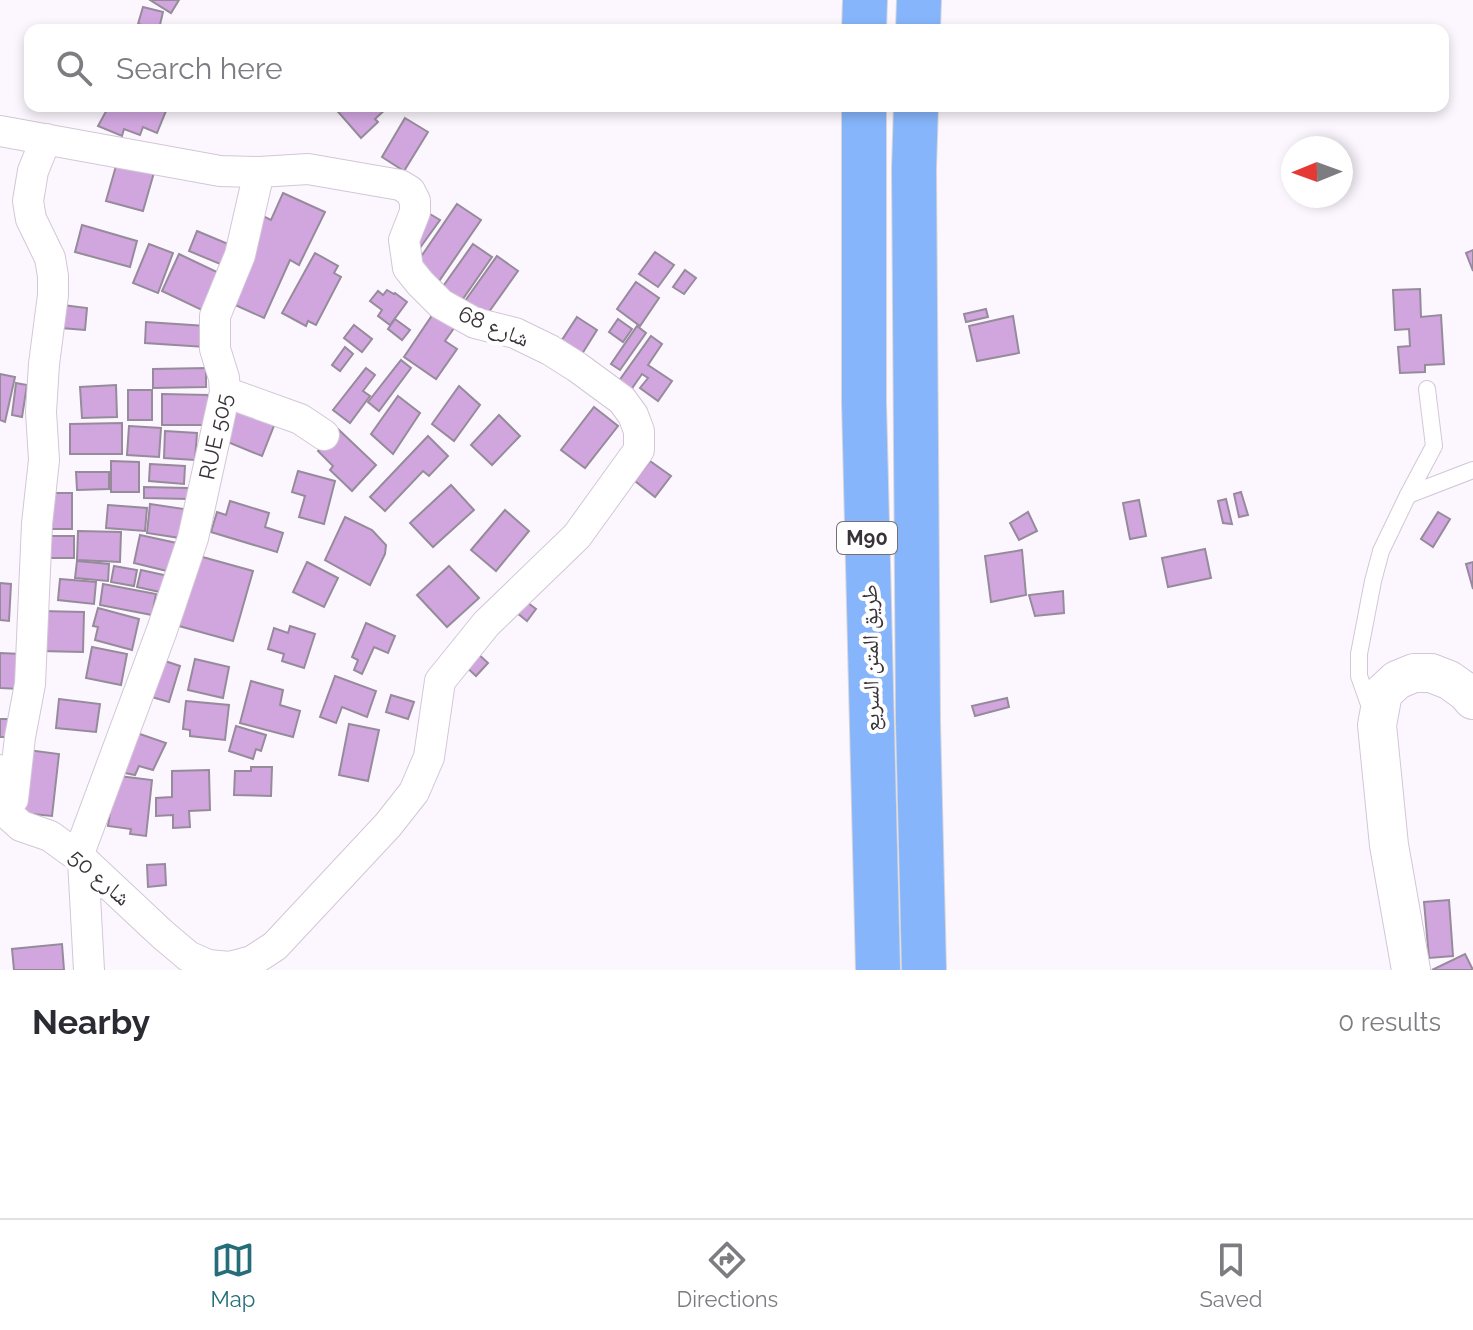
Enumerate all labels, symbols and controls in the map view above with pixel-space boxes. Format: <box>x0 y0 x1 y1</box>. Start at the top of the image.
search box <box>24 24 1449 112</box>
icon: search <box>52 46 96 90</box>
text: Search here <box>116 51 283 86</box>
north arrow <box>1281 136 1353 208</box>
street label: شارع 68 <box>455 300 533 353</box>
street label: RUE 505 <box>193 391 237 482</box>
road number: M90 <box>837 522 897 554</box>
street label: طريق المتن السريع <box>856 584 885 732</box>
street label: شارع 50 <box>63 843 136 911</box>
text: Nearby <box>32 1002 150 1042</box>
text: 0 results <box>1338 1007 1441 1037</box>
tab: Map <box>211 1238 255 1312</box>
tab: Directions <box>677 1238 778 1312</box>
tab: Saved <box>1199 1238 1262 1312</box>

